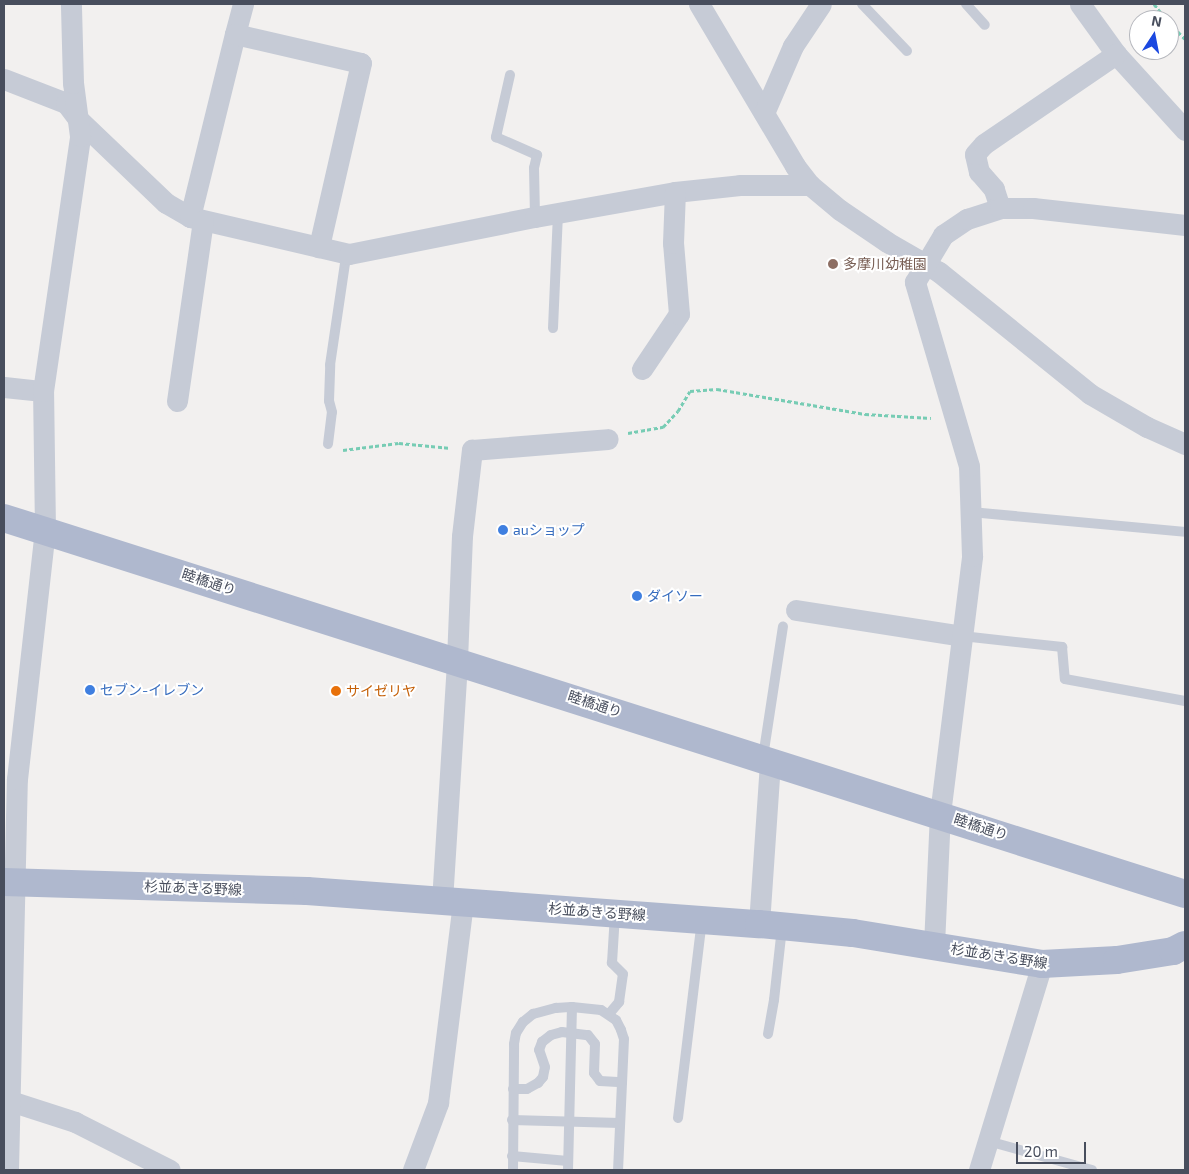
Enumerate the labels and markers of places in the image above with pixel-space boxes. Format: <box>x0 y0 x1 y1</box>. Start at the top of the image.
place label: 多摩川幼稚園 <box>843 256 927 272</box>
marker: 多摩川幼稚園 <box>827 258 839 270</box>
place label: auショップ <box>513 522 585 538</box>
marker: auショップ <box>497 524 509 536</box>
place label: ダイソー <box>647 588 703 604</box>
marker: ダイソー <box>631 590 643 602</box>
place label: セブン-イレブン <box>100 682 204 698</box>
place label: サイゼリヤ <box>346 683 416 699</box>
marker: セブン-イレブン <box>84 684 96 696</box>
marker: サイゼリヤ <box>330 685 342 697</box>

